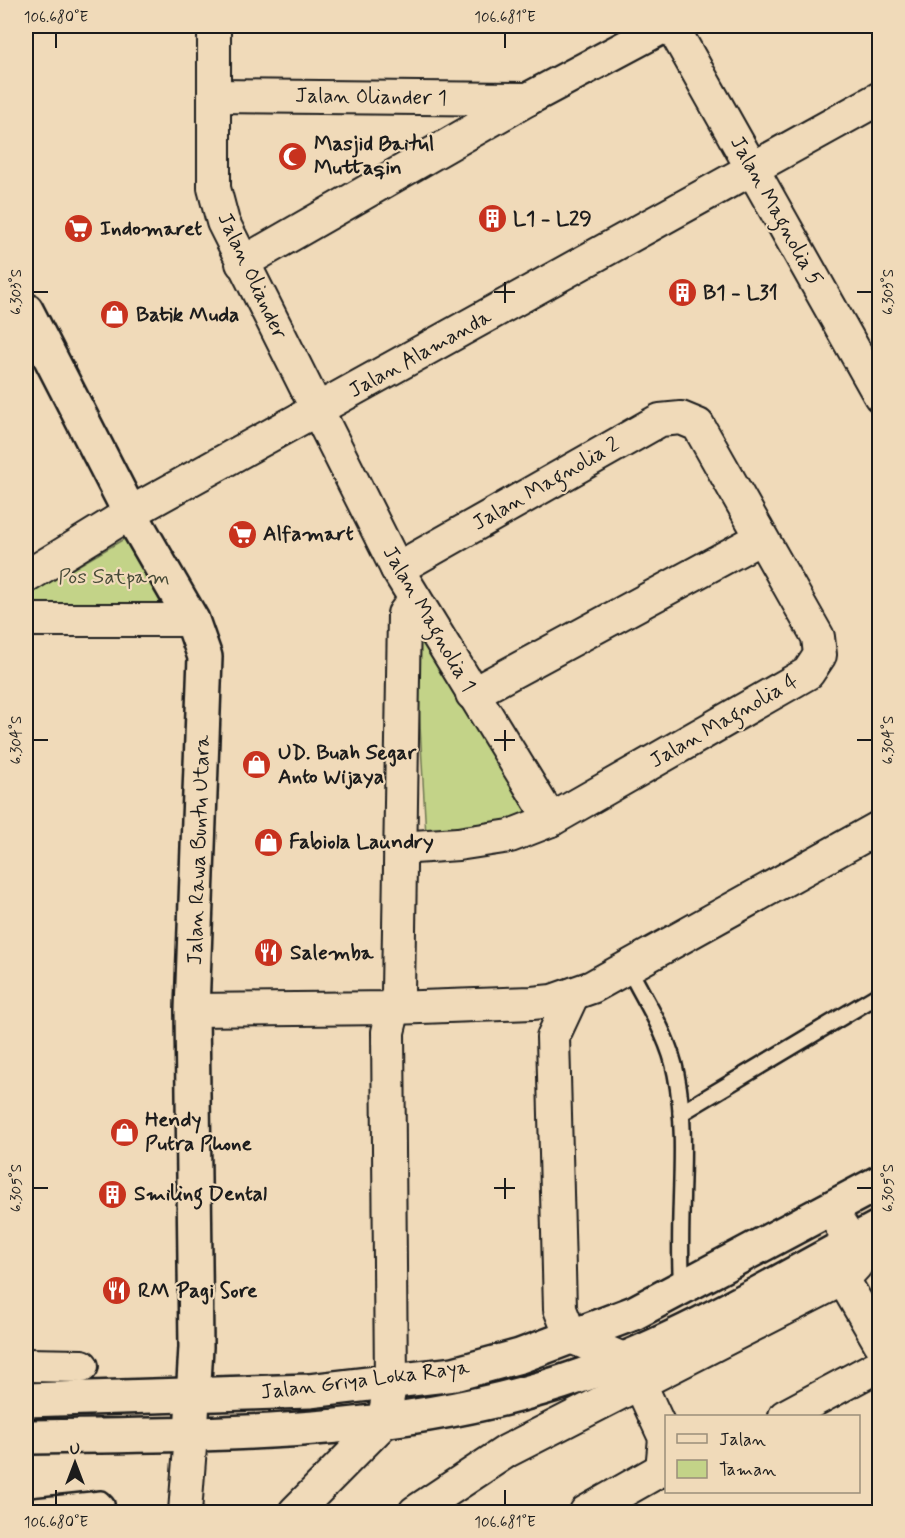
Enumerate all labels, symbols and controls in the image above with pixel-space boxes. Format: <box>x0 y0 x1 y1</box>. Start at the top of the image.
text: 106.680°E <box>24 8 89 28</box>
text: 106.681°E <box>474 8 536 28</box>
street label: Jalan Oliander 1 <box>295 82 447 112</box>
place label: Masjid Baitul Muttaqin <box>314 130 434 182</box>
street label: Jalan Magnolia 5 <box>721 131 829 292</box>
mosque icon: Masjid Baitul Muttaqin <box>277 140 309 172</box>
building icon: L1 - L29 <box>476 203 508 235</box>
place label: L1 - L29 <box>513 205 592 233</box>
street label: Jalan Oliander <box>210 208 294 344</box>
supermarket icon: Indomaret <box>63 213 95 245</box>
place label: Indomaret <box>100 215 202 243</box>
text: 6.303°S <box>7 269 27 315</box>
text: 6.303°S <box>879 269 899 315</box>
building icon: B1 - L31 <box>666 277 698 309</box>
place label: B1 - L31 <box>703 279 778 307</box>
shop icon: Batik Muda <box>99 299 131 331</box>
place label: Batik Muda <box>136 301 239 329</box>
street label: Jalan Alamanda <box>344 303 497 405</box>
street label: Jalan Magnolia 2 <box>468 431 625 539</box>
supermarket icon: Alfamart <box>226 518 258 550</box>
place label: Alfamart <box>263 520 354 548</box>
street label: Jalan Magnolia 1 <box>374 541 482 698</box>
park label: Pos Satpam <box>58 563 170 591</box>
street label: Jalan Magnolia 4 <box>645 667 804 777</box>
text: 6.304°S <box>7 716 27 764</box>
text: 6.304°S <box>879 716 899 764</box>
street label: Jalan Rawa Buntu Utara <box>181 734 217 965</box>
place label: UD. Buah Segar Anto Wijaya <box>278 739 417 791</box>
shop icon: UD. Buah Segar Anto Wijaya <box>241 749 273 781</box>
shop icon: Fabiola Laundry <box>252 826 284 858</box>
place label: Fabiola Laundry <box>289 828 434 856</box>
restaurant icon: Salemba <box>253 937 285 969</box>
place label: Salemba <box>290 939 375 967</box>
place label: Hendy Putra Phone <box>145 1106 252 1158</box>
shop icon: Hendy Putra Phone <box>108 1116 140 1148</box>
text: 6.305°S <box>7 1164 27 1212</box>
text: 6.305°S <box>879 1164 899 1212</box>
building icon: Smiling Dental <box>97 1178 129 1210</box>
place label: Smiling Dental <box>134 1180 267 1210</box>
restaurant icon: RM Pagi Sore <box>101 1275 133 1307</box>
place label: RM Pagi Sore <box>138 1277 258 1305</box>
street label: Jalan Griya Loka Raya <box>259 1353 471 1407</box>
legend <box>665 1415 860 1493</box>
text: Jalan <box>719 1428 766 1452</box>
north arrow <box>45 1433 105 1493</box>
text: U <box>70 1439 80 1460</box>
text: Taman <box>719 1458 776 1482</box>
text: 106.680°E <box>24 1513 89 1533</box>
text: 106.681°E <box>474 1513 536 1533</box>

